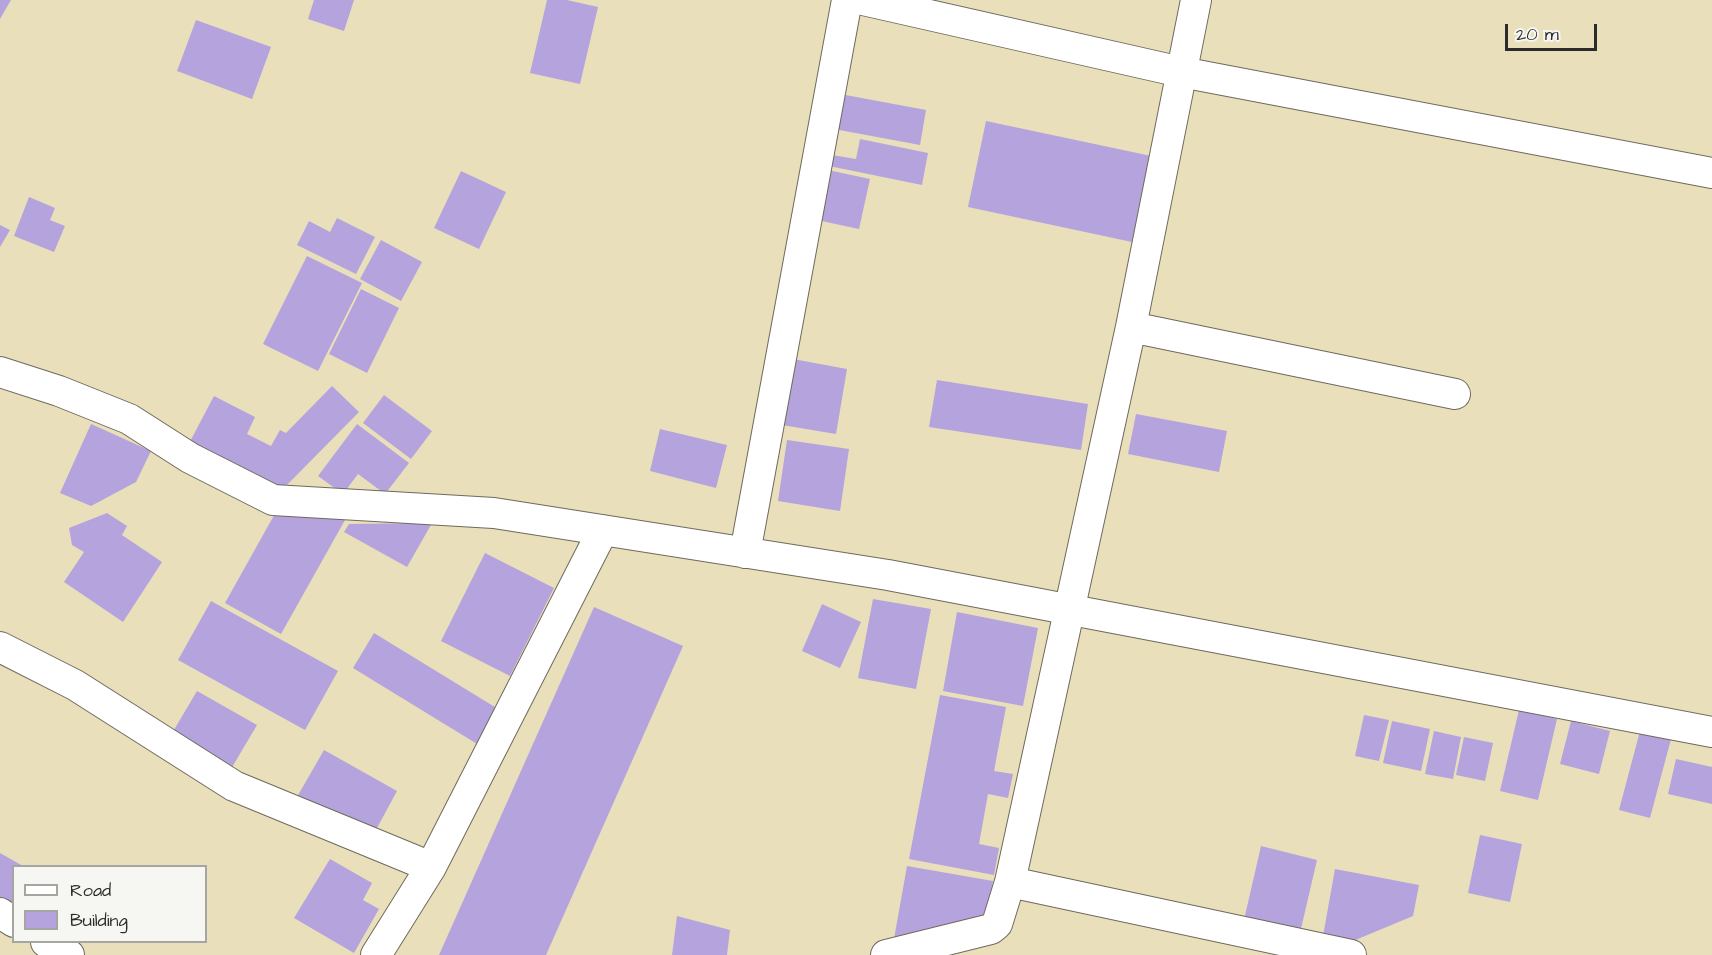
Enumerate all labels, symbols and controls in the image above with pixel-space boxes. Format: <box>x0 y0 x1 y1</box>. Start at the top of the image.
scale bar <box>1508 12 1600 50</box>
text: 20 m <box>1516 22 1559 47</box>
legend <box>12 865 207 943</box>
text: Road <box>70 878 111 903</box>
text: Building <box>70 908 128 933</box>

